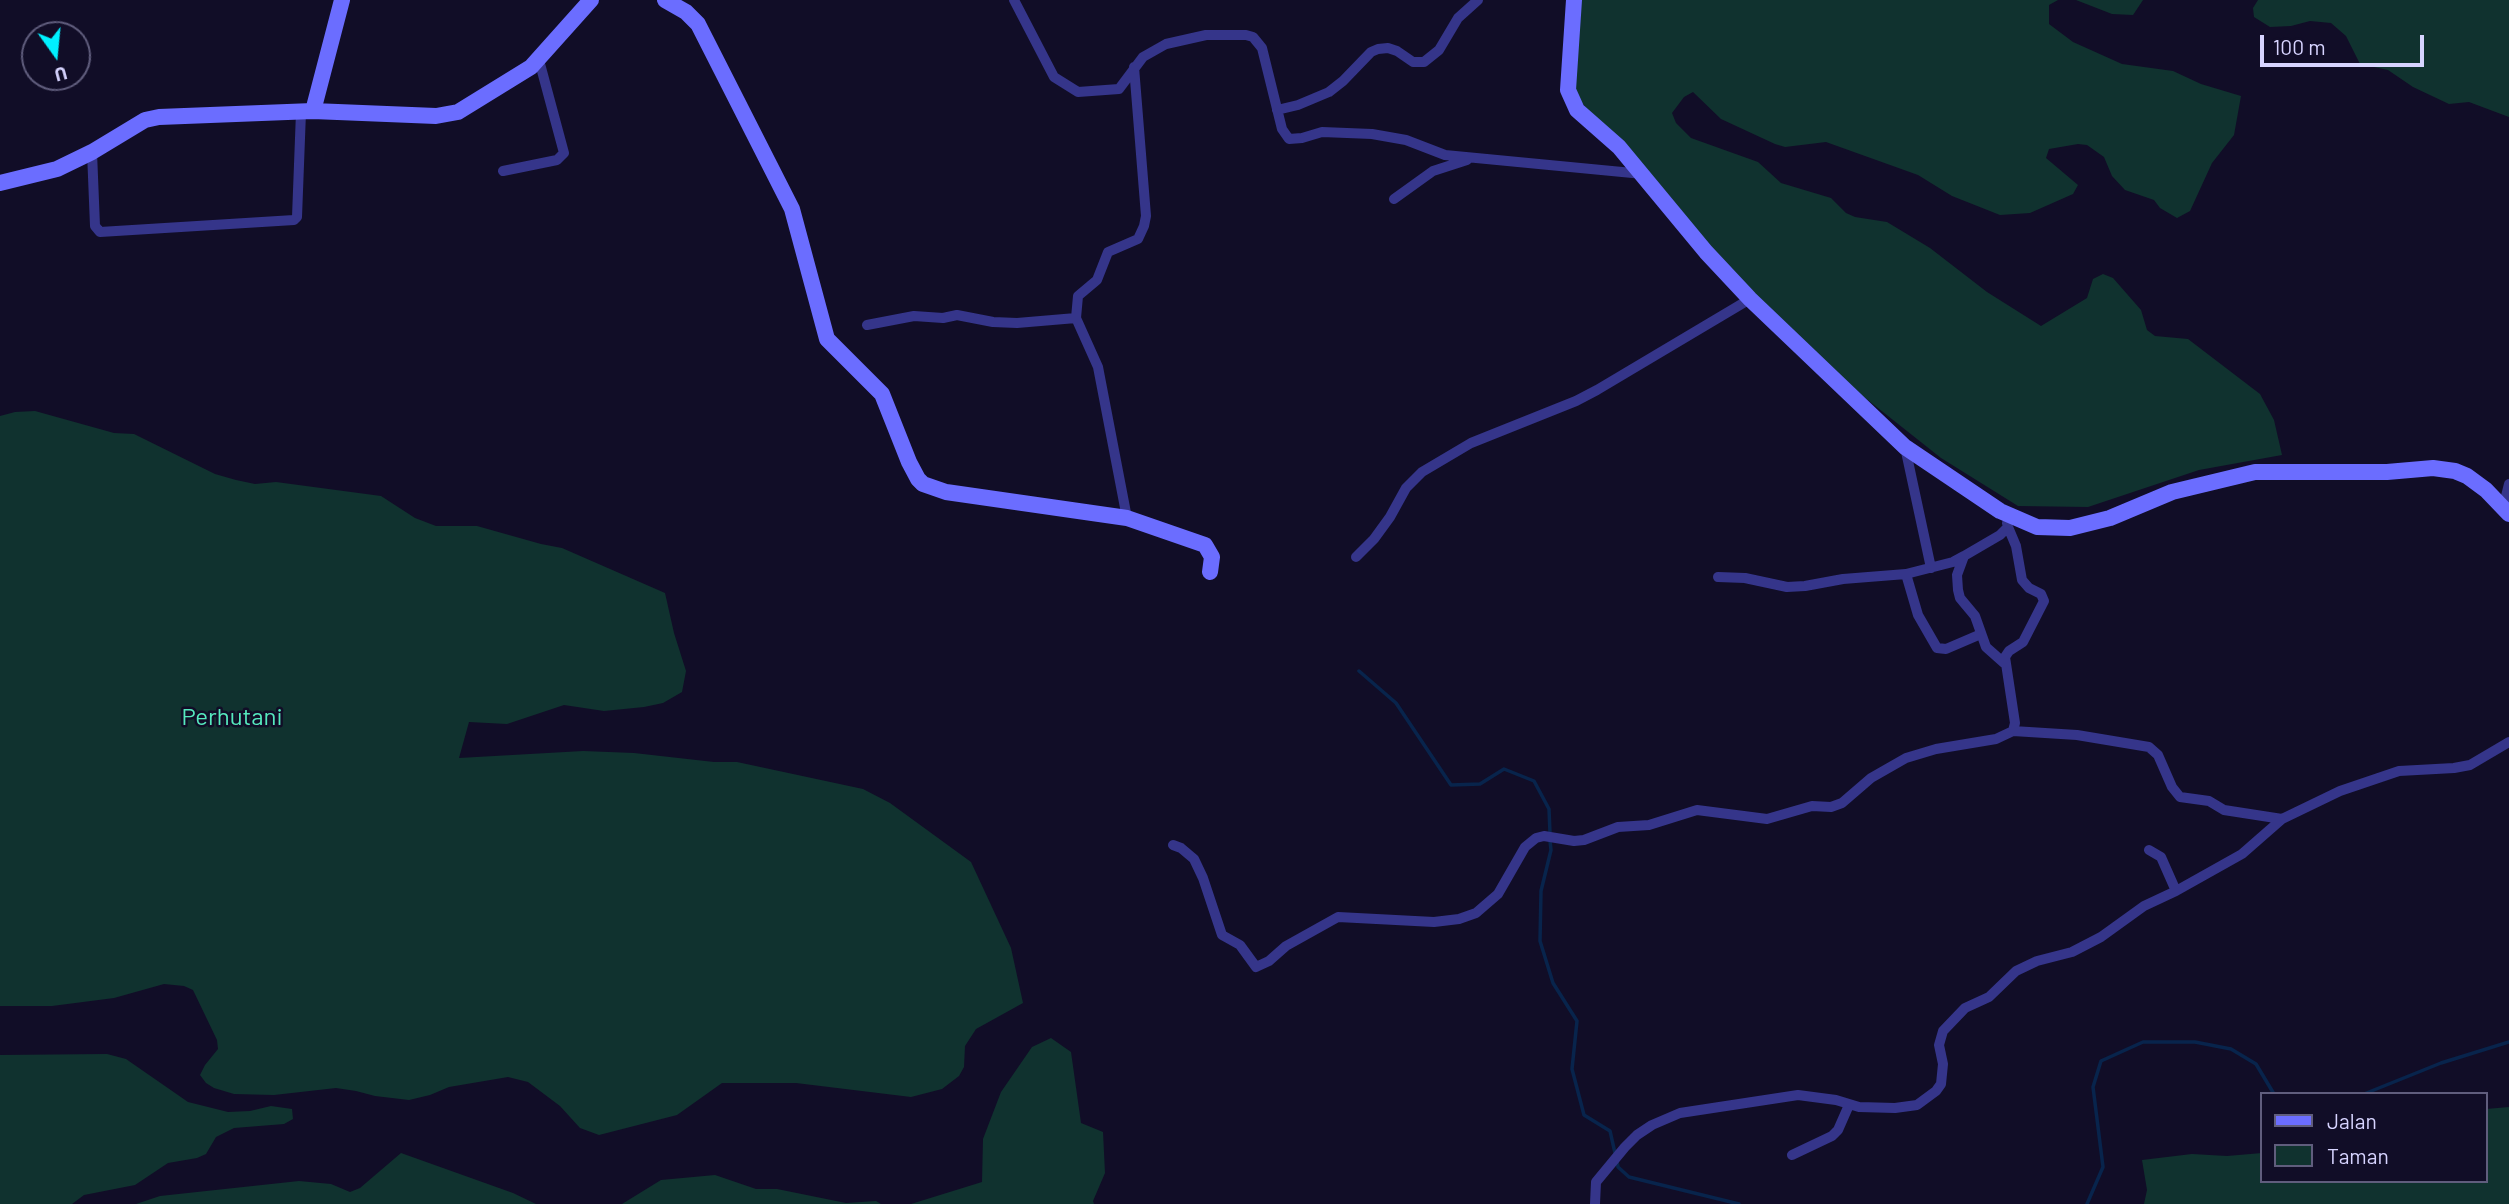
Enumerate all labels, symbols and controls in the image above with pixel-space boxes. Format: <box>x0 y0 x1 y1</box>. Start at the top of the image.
north arrow <box>21 21 91 91</box>
scale bar <box>2264 21 2428 65</box>
text: 100 m <box>2273 34 2326 59</box>
text: U <box>52 62 70 87</box>
park label: Perhutani <box>181 703 283 731</box>
legend <box>2260 1092 2488 1183</box>
text: Jalan <box>2327 1108 2377 1133</box>
text: Taman <box>2327 1143 2389 1168</box>

